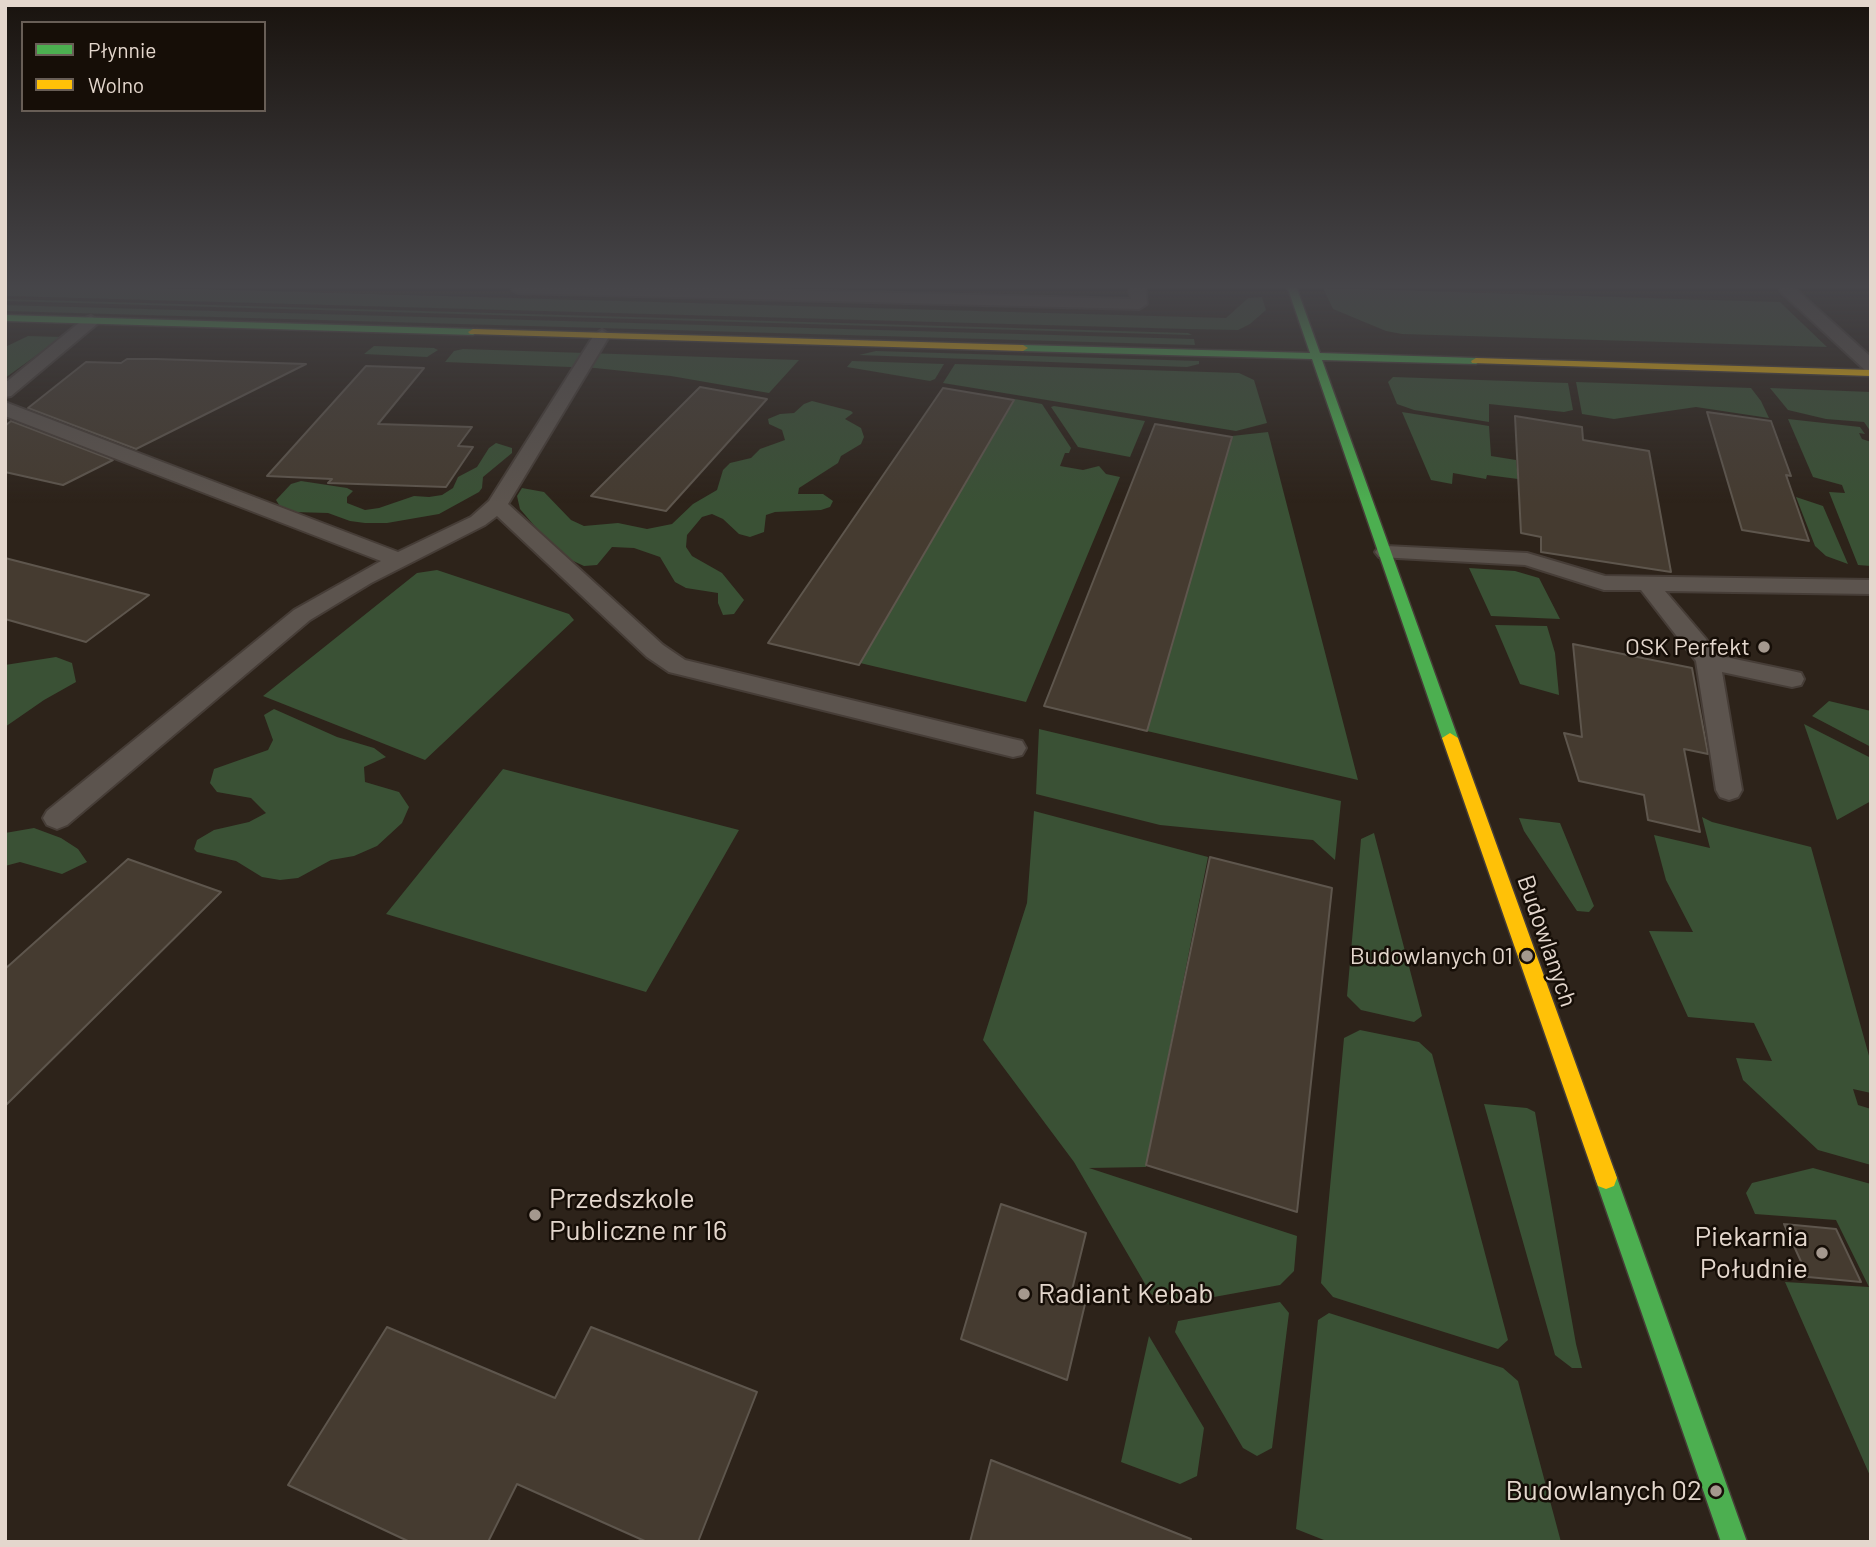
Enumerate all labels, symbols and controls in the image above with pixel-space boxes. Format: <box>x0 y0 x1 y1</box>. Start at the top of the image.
legend <box>21 21 266 112</box>
text: Płynnie <box>88 37 156 62</box>
text: Wolno <box>88 72 144 97</box>
place label: OSK Perfekt <box>1625 633 1750 661</box>
marker: OSK Perfekt <box>1756 639 1772 655</box>
street label: Budowlanych <box>1511 871 1583 1011</box>
place label: Budowlanych 01 <box>1350 942 1513 970</box>
marker: Budowlanych 01 <box>1519 948 1535 964</box>
place label: Przedszkole Publiczne nr 16 <box>549 1182 727 1248</box>
marker: Przedszkole Publiczne nr 16 <box>527 1207 543 1223</box>
place label: Piekarnia Południe <box>1695 1220 1808 1286</box>
marker: Piekarnia Południe <box>1814 1245 1830 1261</box>
place label: Radiant Kebab <box>1038 1277 1214 1311</box>
marker: Radiant Kebab <box>1016 1286 1032 1302</box>
place label: Budowlanych 02 <box>1506 1474 1702 1508</box>
marker: Budowlanych 02 <box>1708 1483 1724 1499</box>

